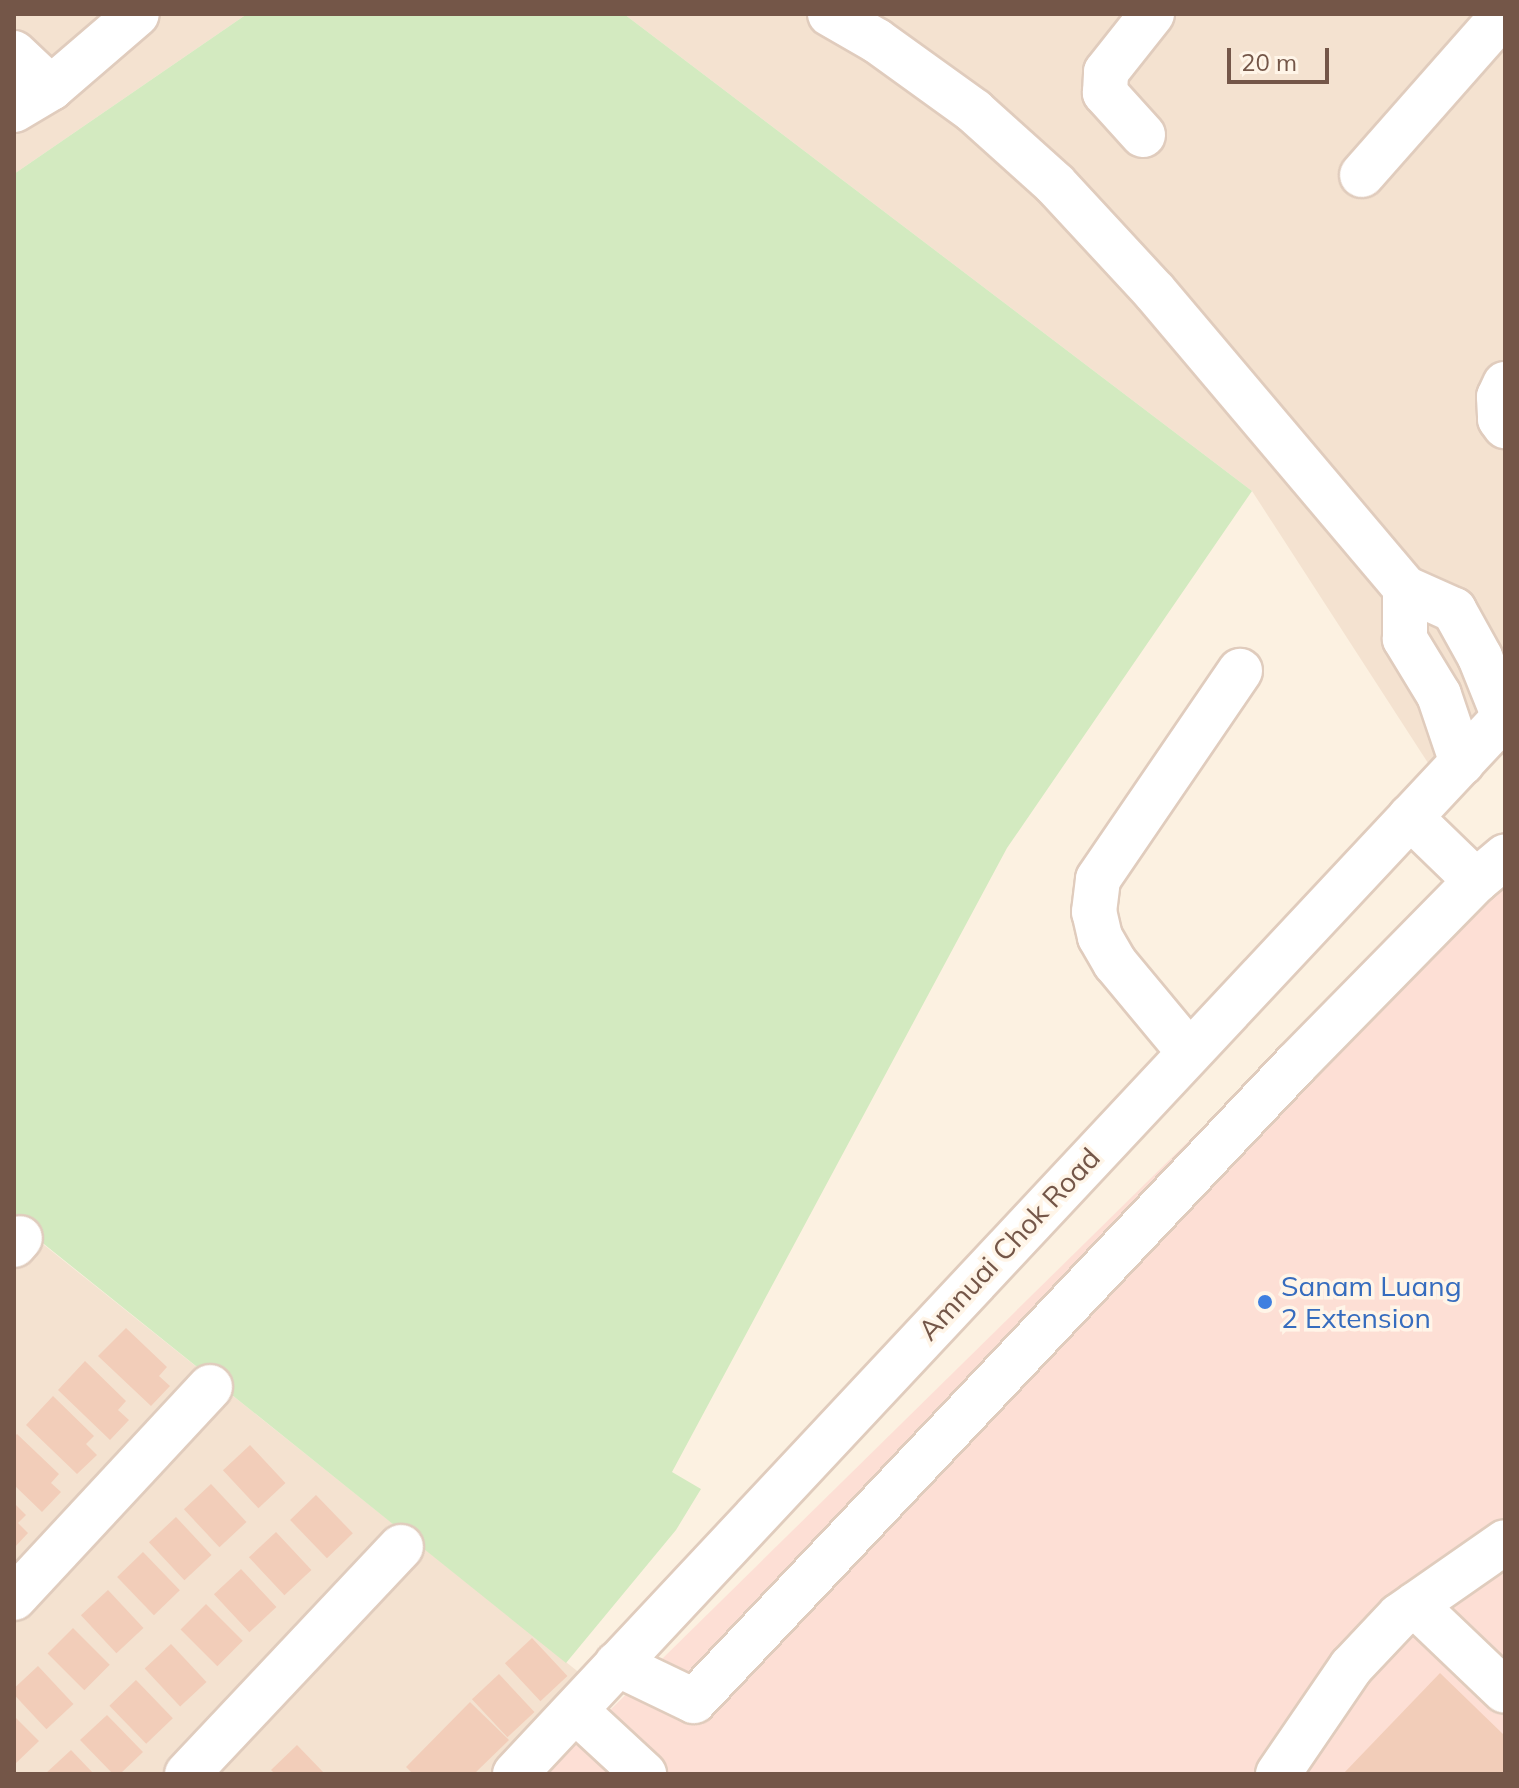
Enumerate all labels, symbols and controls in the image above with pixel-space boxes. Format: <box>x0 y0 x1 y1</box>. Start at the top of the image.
scale bar <box>1231 32 1333 82</box>
text: 20 m <box>1241 47 1297 77</box>
street label: Amnuai Chok Road <box>911 1141 1107 1347</box>
place label: Sanam Luang 2 Extension <box>1281 1269 1462 1335</box>
marker: Sanam Luang 2 Extension <box>1256 1293 1274 1311</box>

